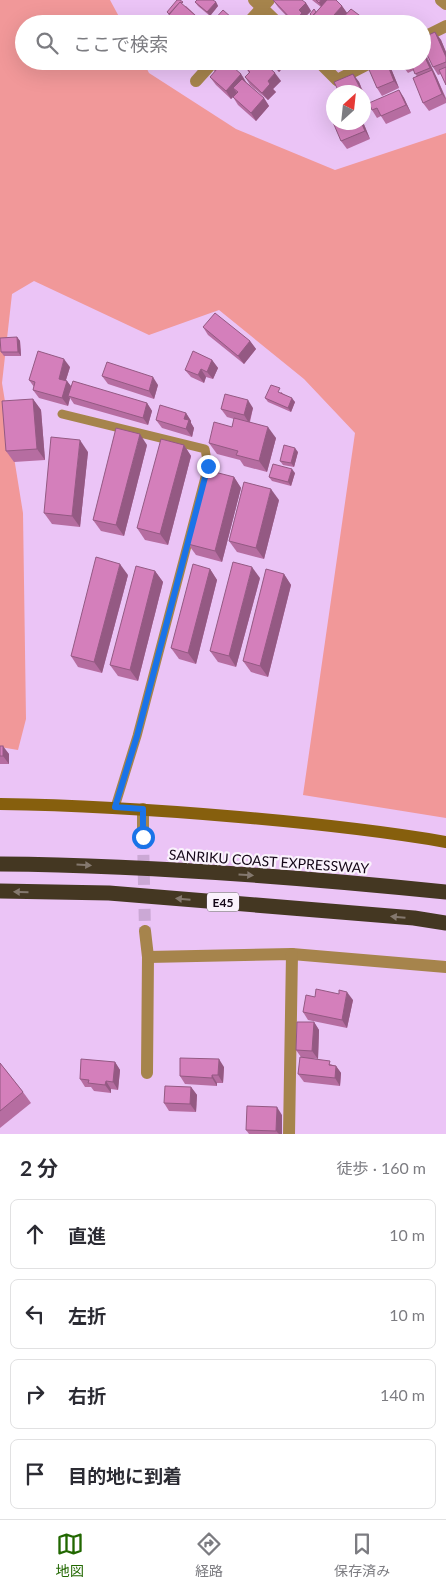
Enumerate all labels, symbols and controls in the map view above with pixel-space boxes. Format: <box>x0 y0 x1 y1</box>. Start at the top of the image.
search box <box>15 15 431 70</box>
icon: search <box>33 29 61 57</box>
text: ここで検索 <box>73 32 168 55</box>
north arrow <box>326 85 371 130</box>
route end <box>197 455 220 478</box>
route start <box>132 826 155 849</box>
street label: SANRIKU COAST EXPRESSWAY <box>168 846 370 876</box>
one-way arrow <box>76 862 92 870</box>
one-way arrow <box>238 871 254 879</box>
one-way arrow <box>13 888 29 896</box>
road number: E45 <box>207 892 239 912</box>
one-way arrow <box>175 895 191 903</box>
one-way arrow <box>389 912 405 920</box>
text: 2 分 <box>20 1155 58 1180</box>
text: 徒歩 · 160 m <box>337 1158 426 1177</box>
icon: ahead <box>21 1220 49 1248</box>
text: 直進 <box>68 1224 106 1247</box>
text: 10 m <box>389 1225 425 1244</box>
icon: left <box>21 1300 49 1328</box>
text: 左折 <box>68 1304 106 1327</box>
text: 10 m <box>389 1305 425 1324</box>
icon: right <box>21 1380 49 1408</box>
text: 右折 <box>68 1384 106 1407</box>
text: 140 m <box>380 1385 425 1404</box>
icon: arrive <box>21 1460 49 1488</box>
text: 目的地に到着 <box>68 1464 182 1487</box>
tab: 地図 <box>56 1530 84 1580</box>
tab: 経路 <box>195 1530 223 1580</box>
tab: 保存済み <box>334 1530 390 1580</box>

